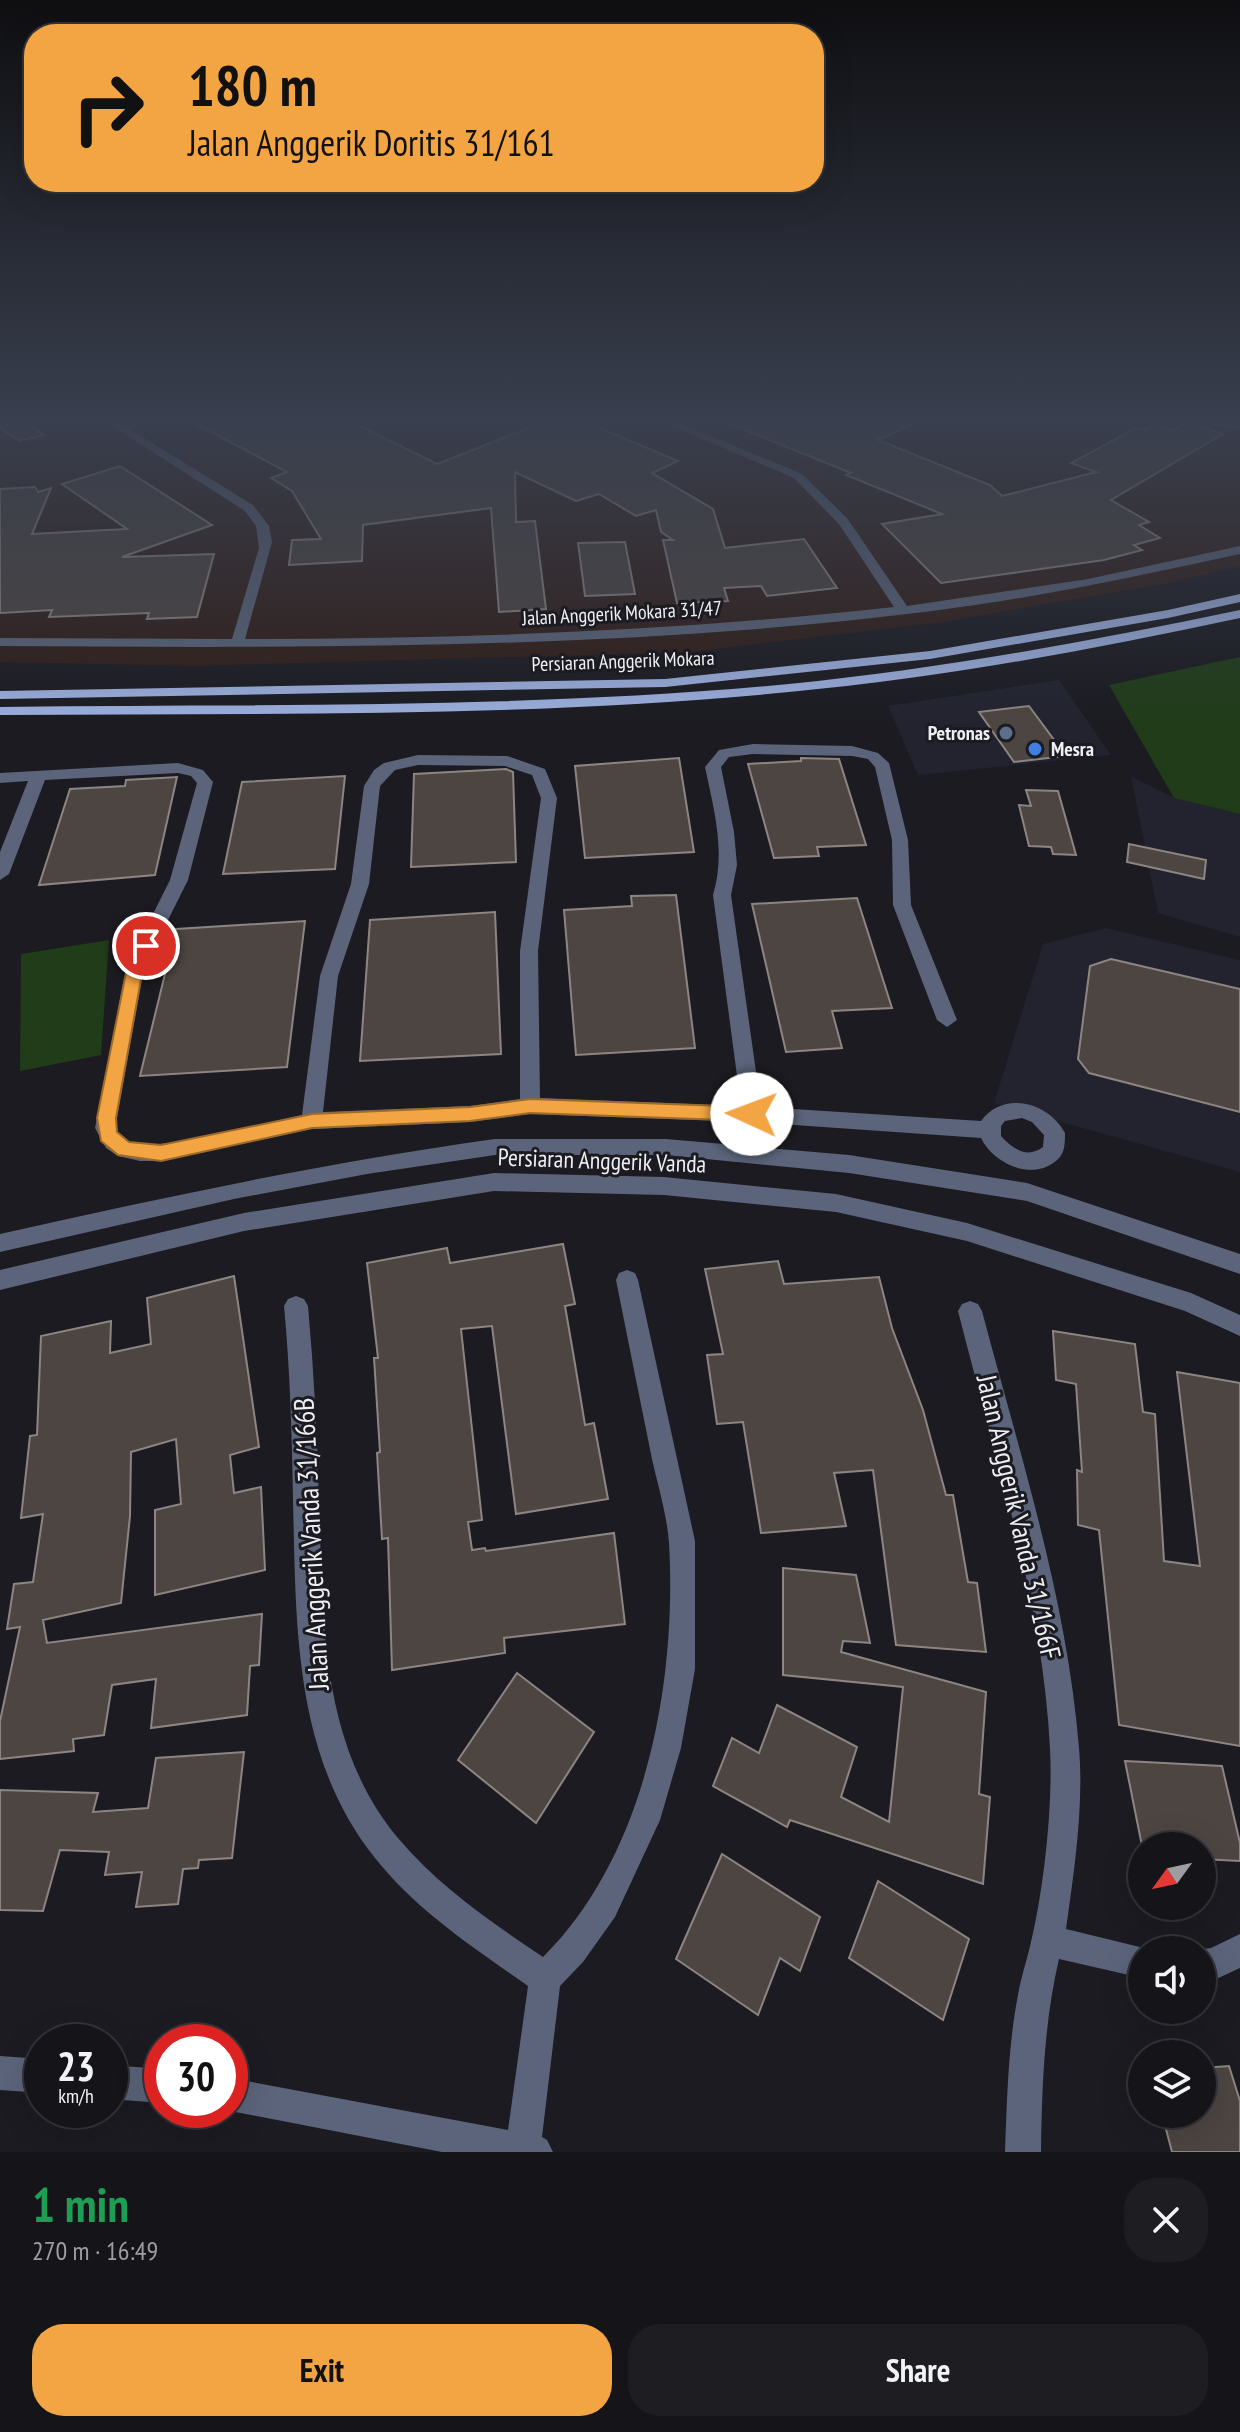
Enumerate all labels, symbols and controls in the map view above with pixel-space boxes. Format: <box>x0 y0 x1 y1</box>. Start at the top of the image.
text: 180 m <box>188 49 317 121</box>
icon: right <box>56 56 160 160</box>
text: Jalan Anggerik Doritis 31/161 <box>188 119 555 166</box>
street label: Jalan Anggerik Mokara 31/47 <box>521 595 722 631</box>
street label: Persiaran Anggerik Mokara <box>531 645 715 677</box>
place label: Petronas <box>928 720 990 746</box>
marker: Petronas <box>997 724 1015 742</box>
place label: Mesra <box>1051 736 1094 762</box>
marker: Mesra <box>1026 740 1044 758</box>
pin <box>112 912 180 980</box>
icon: arrive <box>124 924 168 968</box>
position arrow <box>710 1072 794 1156</box>
street label: Persiaran Anggerik Vanda <box>497 1141 707 1180</box>
street label: Jalan Anggerik Vanda 31/166F <box>969 1370 1070 1663</box>
street label: Jalan Anggerik Vanda 31/166B <box>284 1397 337 1692</box>
north arrow <box>1128 1832 1216 1920</box>
map controls <box>1128 1832 1216 2128</box>
button: sound <box>1128 1936 1216 2024</box>
speed limit sign: 30 <box>144 2024 248 2128</box>
text: 23 <box>57 2040 95 2092</box>
button: layers <box>1128 2040 1216 2128</box>
text: km/h <box>58 2083 94 2109</box>
text: 1 min <box>32 2173 129 2235</box>
button: close <box>1124 2178 1208 2262</box>
text: 270 m · 16:49 <box>32 2234 158 2267</box>
button: Exit <box>32 2324 612 2416</box>
button: Share <box>628 2324 1208 2416</box>

